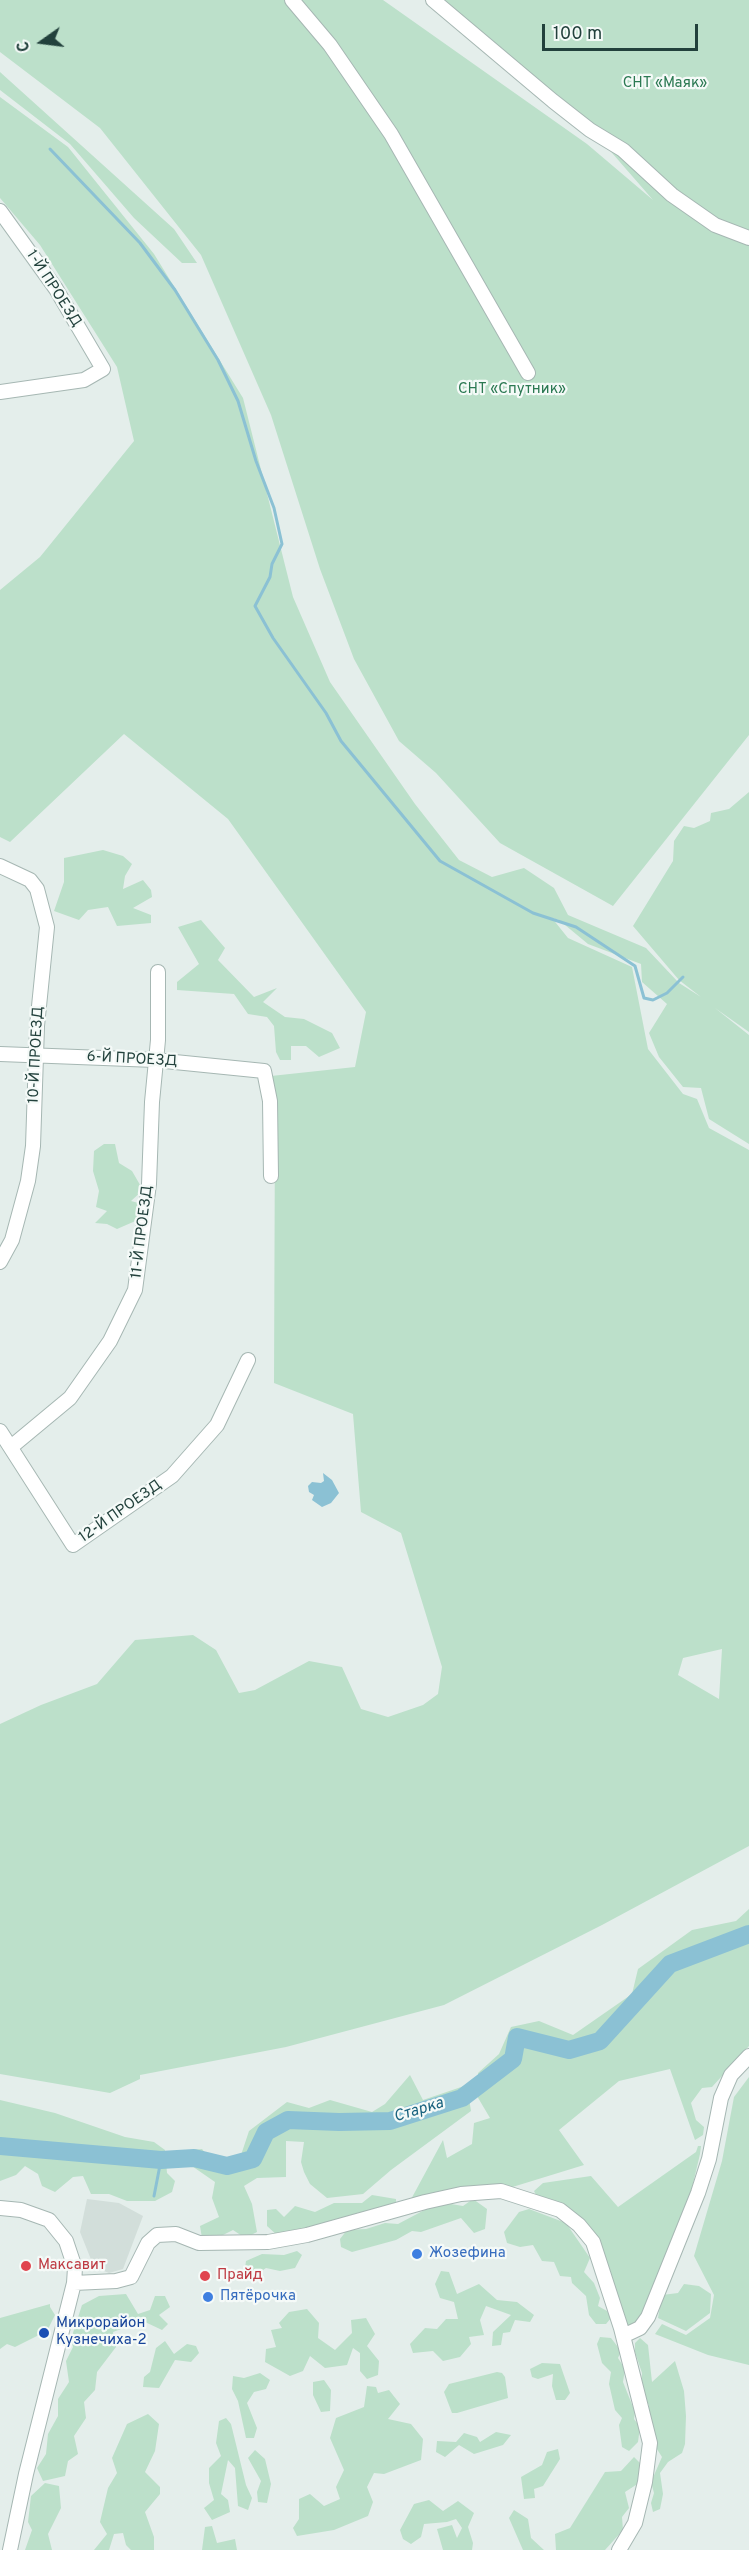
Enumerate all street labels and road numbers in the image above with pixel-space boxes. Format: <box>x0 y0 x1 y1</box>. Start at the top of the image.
street label: 1-Й ПРОЕЗД <box>21 247 85 331</box>
street label: 10-Й ПРОЕЗД <box>25 1006 49 1104</box>
street label: 6-Й ПРОЕЗД <box>86 1049 178 1071</box>
street label: 11-Й ПРОЕЗД <box>128 1184 158 1280</box>
street label: 12-Й ПРОЕЗД <box>76 1477 166 1547</box>

